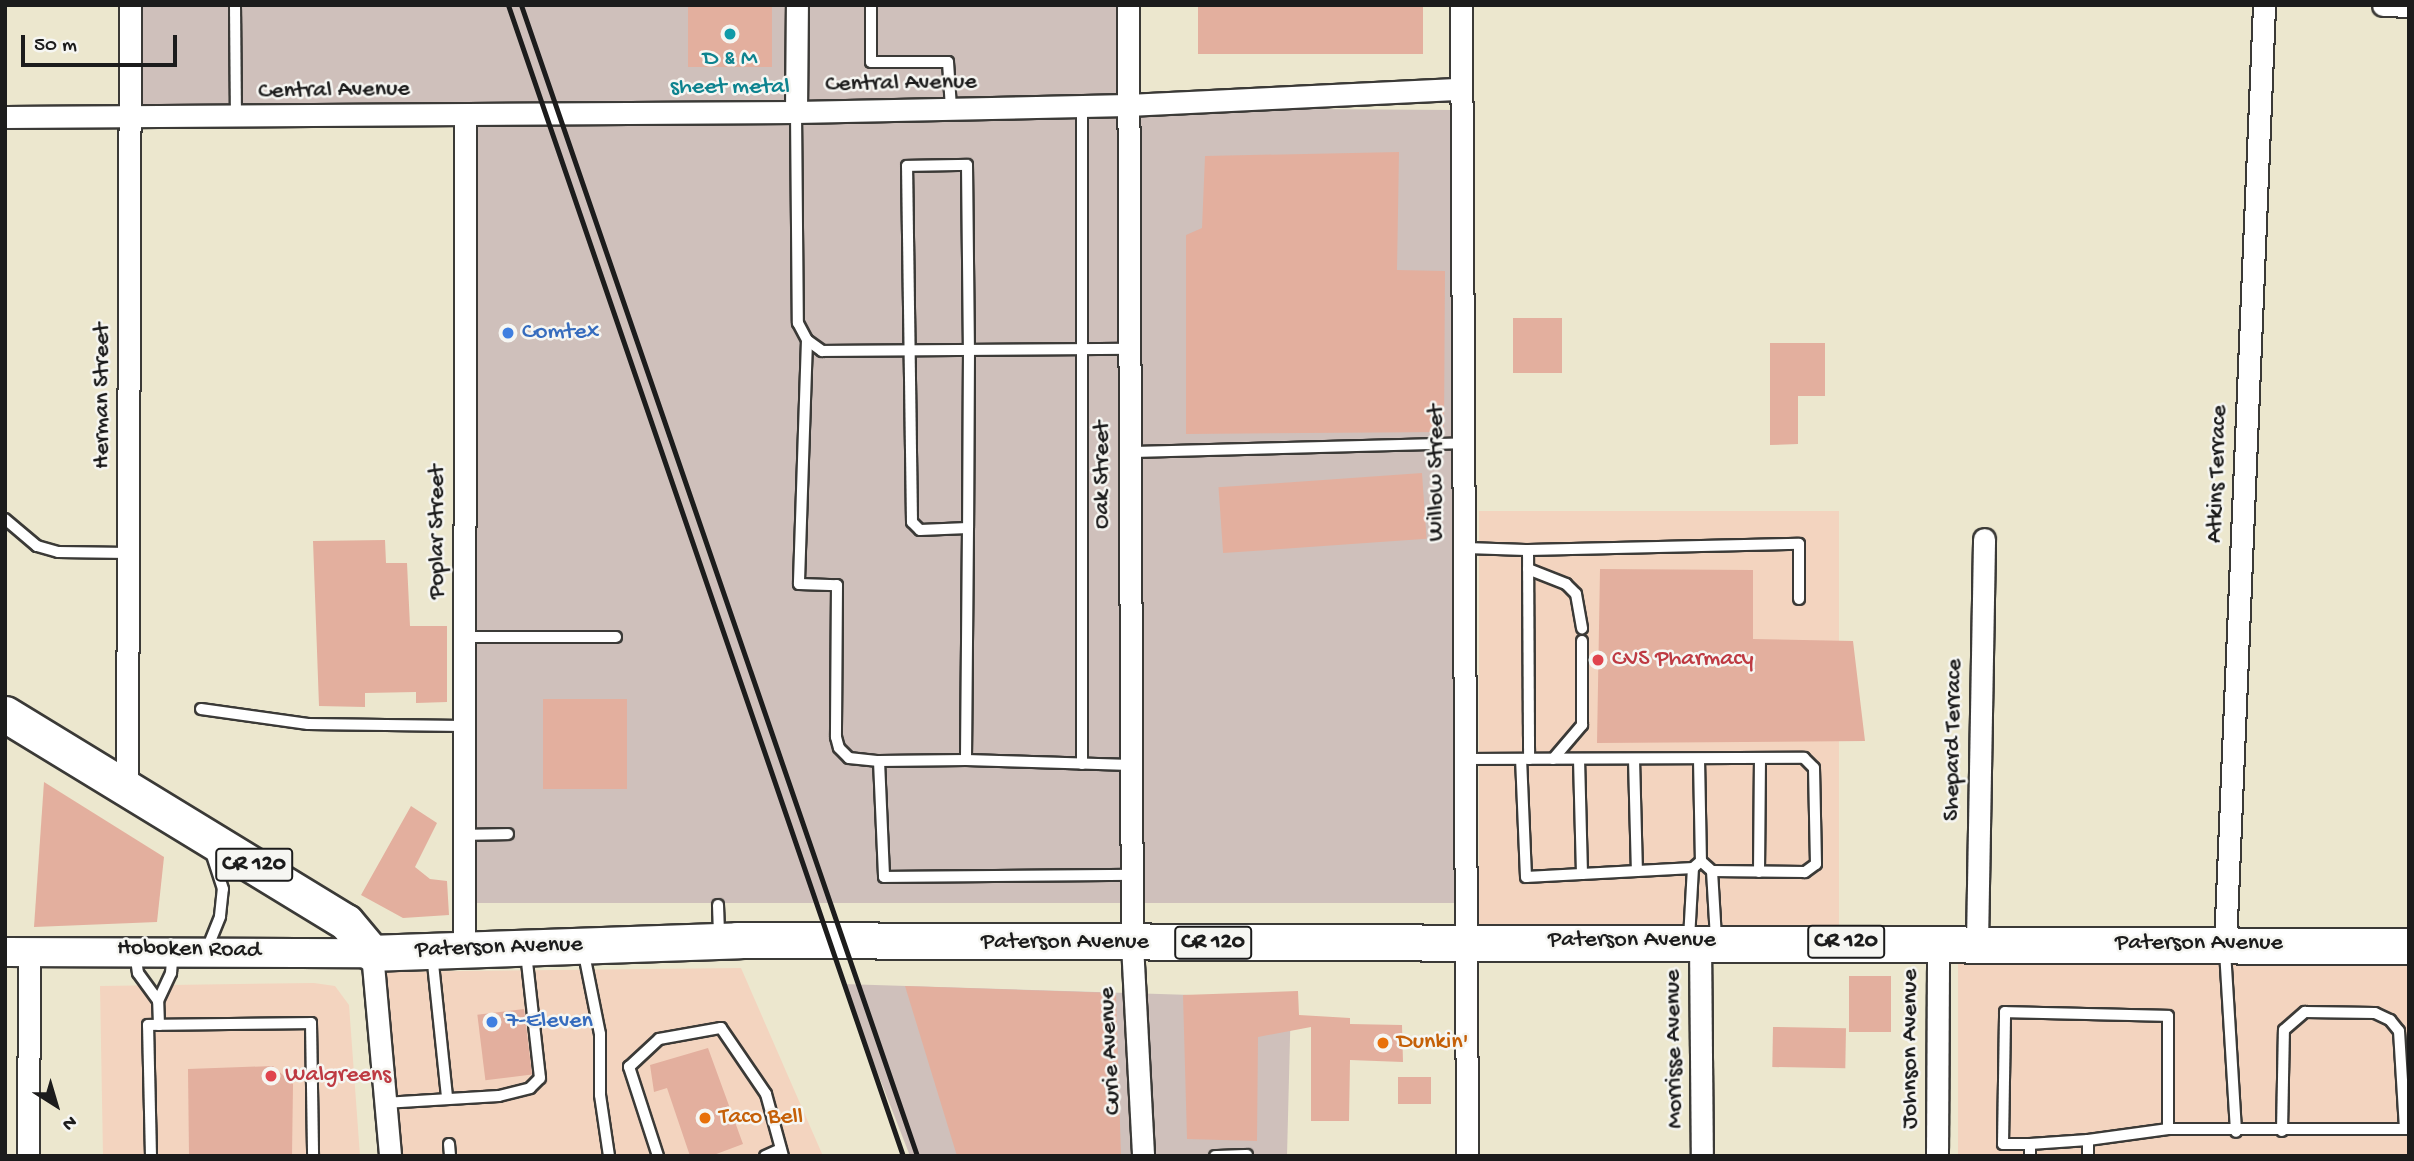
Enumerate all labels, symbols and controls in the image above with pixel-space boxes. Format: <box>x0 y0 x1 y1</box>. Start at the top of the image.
scale bar <box>24 21 180 65</box>
marker: D & M sheet metal <box>722 26 738 42</box>
text: 50 m <box>34 34 77 59</box>
place label: D & M sheet metal <box>670 46 790 102</box>
street label: Central Avenue <box>825 68 977 100</box>
street label: Central Avenue <box>258 75 410 107</box>
place label: Comtex <box>522 319 599 347</box>
street label: Herman Street <box>89 323 117 469</box>
marker: Comtex <box>500 325 516 341</box>
street label: Atkins Terrace <box>2201 404 2235 544</box>
street label: Willow Street <box>1423 405 1451 541</box>
street label: Oak Street <box>1089 421 1117 529</box>
street label: Poplar Street <box>424 465 452 599</box>
place label: CVS Pharmacy <box>1612 646 1753 674</box>
marker: CVS Pharmacy <box>1590 652 1606 668</box>
street label: Shepard Terrace <box>1938 659 1970 821</box>
road number: CR 120 <box>214 846 294 884</box>
road number: CR 120 <box>1806 923 1886 962</box>
road number: CR 120 <box>1173 924 1253 962</box>
street label: Paterson Avenue <box>1548 927 1716 955</box>
street label: Paterson Avenue <box>981 929 1149 957</box>
street label: Paterson Avenue <box>2115 930 2283 958</box>
street label: Paterson Avenue <box>415 931 583 965</box>
street label: Hoboken Road <box>117 934 261 966</box>
street label: Morrisse Avenue <box>1659 969 1691 1129</box>
street label: Johnson Avenue <box>1897 969 1925 1129</box>
street label: Curie Avenue <box>1093 986 1129 1116</box>
place label: 7-Eleven <box>506 1008 593 1036</box>
marker: 7-Eleven <box>484 1014 500 1030</box>
place label: Dunkin' <box>1397 1029 1469 1057</box>
marker: Dunkin' <box>1375 1035 1391 1051</box>
place label: Walgreens <box>285 1062 391 1090</box>
marker: Walgreens <box>263 1068 279 1084</box>
north arrow <box>21 1070 91 1140</box>
place label: Taco Bell <box>719 1104 803 1132</box>
text: N <box>57 1109 81 1135</box>
marker: Taco Bell <box>697 1110 713 1126</box>

